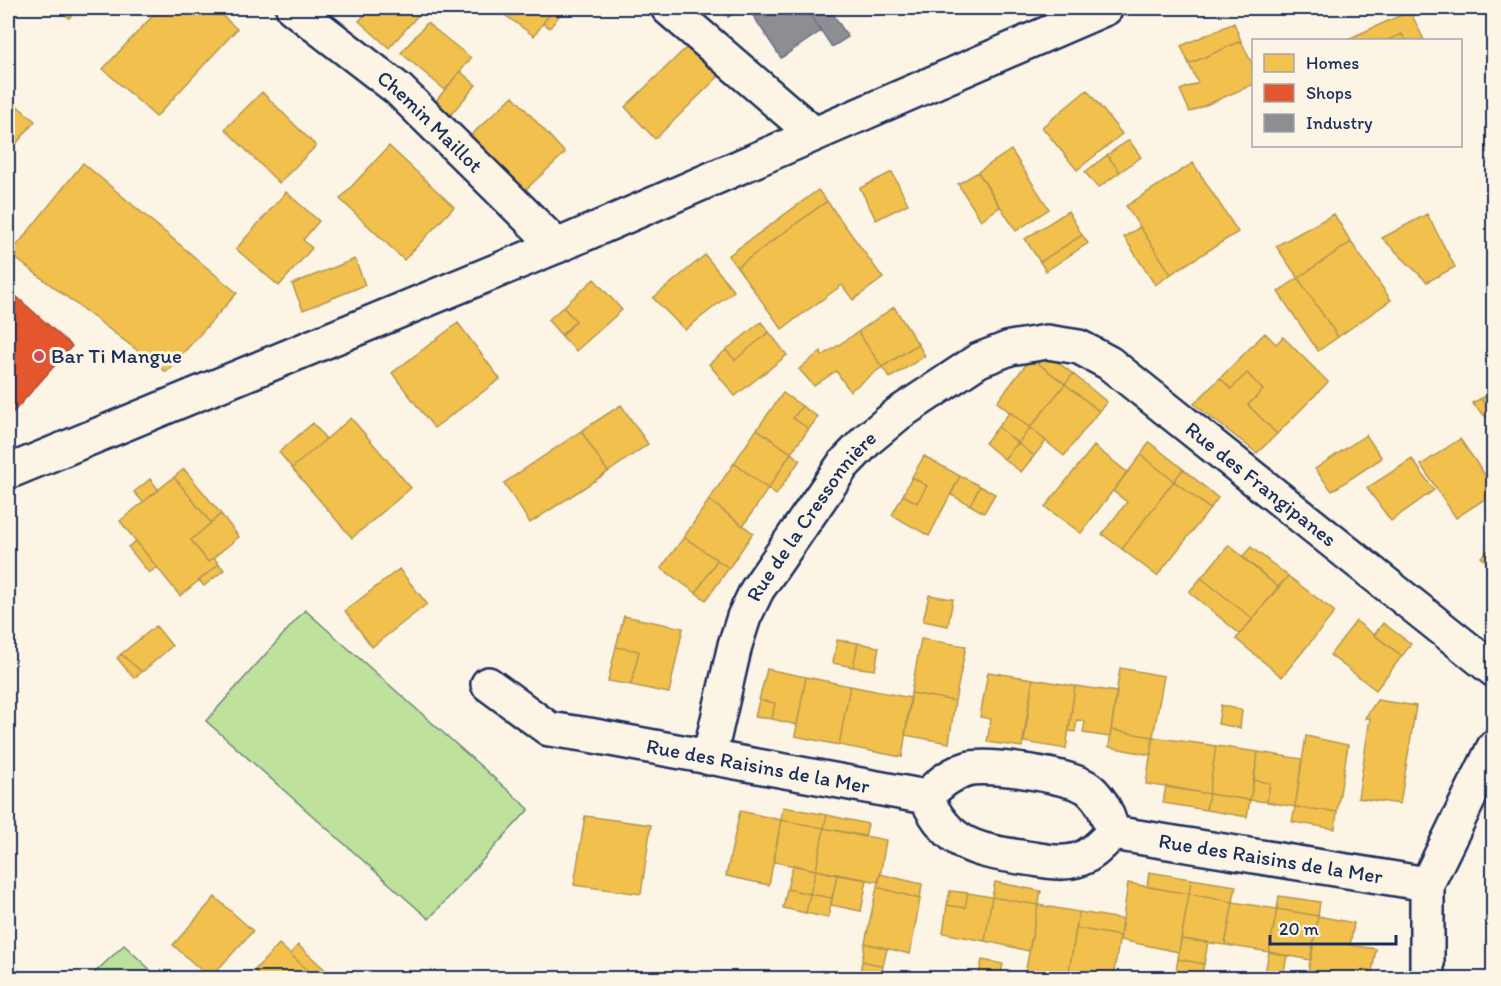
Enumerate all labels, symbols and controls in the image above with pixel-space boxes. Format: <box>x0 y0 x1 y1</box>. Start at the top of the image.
legend <box>1252 39 1462 147</box>
text: Homes <box>1306 52 1359 74</box>
street label: Chemin Maillot <box>372 65 488 178</box>
text: Shops <box>1306 82 1352 104</box>
text: Industry <box>1306 112 1373 134</box>
place label: Bar Ti Mangue <box>51 343 182 368</box>
marker: Bar Ti Mangue <box>32 349 46 363</box>
street label: Rue des Frangipanes <box>1181 416 1342 552</box>
street label: Rue de la Cressonnière <box>740 425 881 605</box>
street label: Rue des Raisins de la Mer <box>644 733 872 798</box>
street label: Rue des Raisins de la Mer <box>1157 828 1385 889</box>
scale bar <box>1270 908 1396 946</box>
text: 20 m <box>1279 918 1319 940</box>

